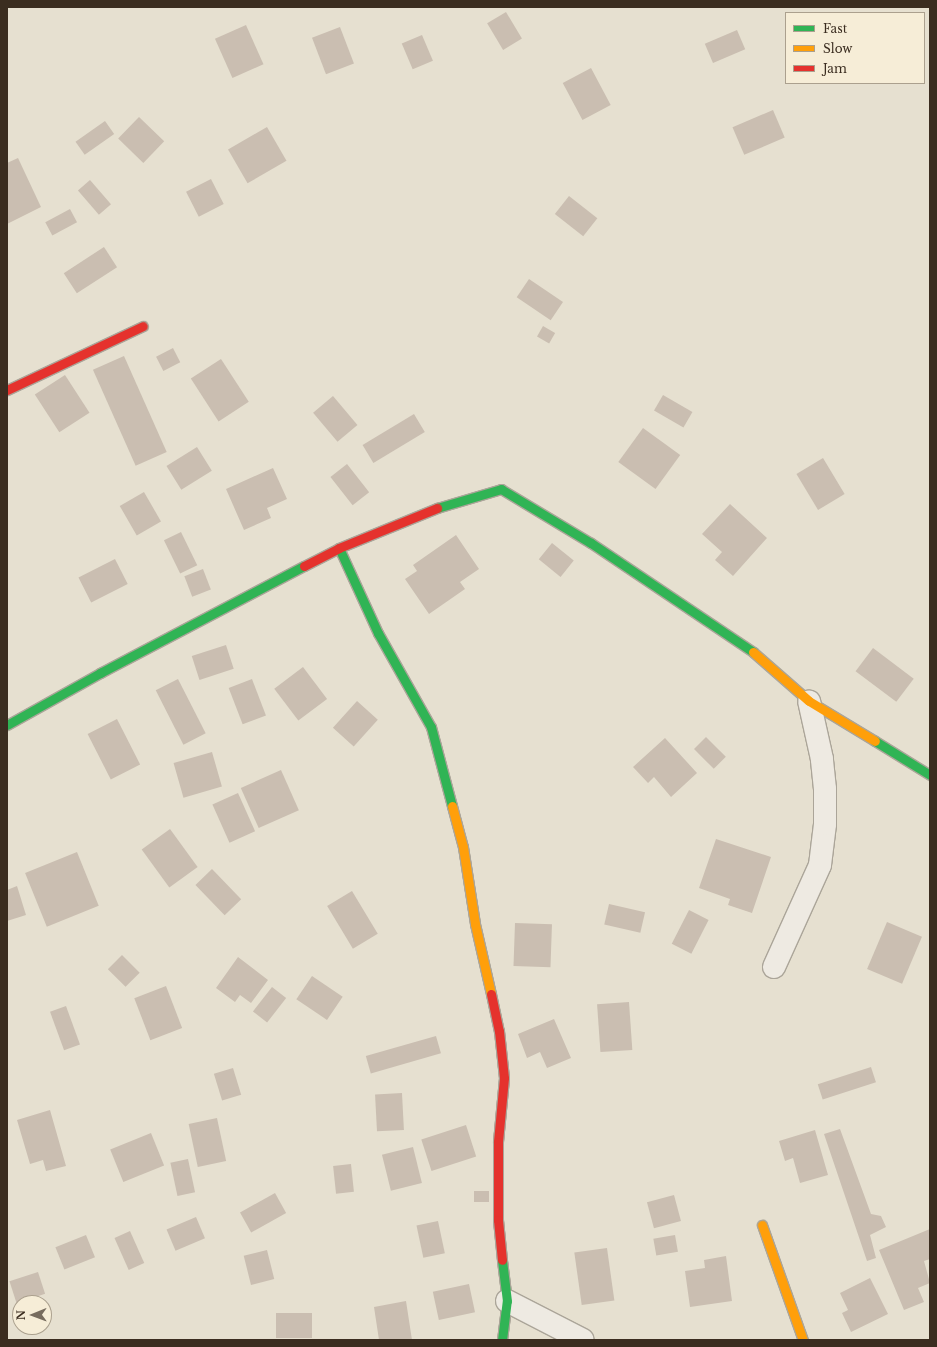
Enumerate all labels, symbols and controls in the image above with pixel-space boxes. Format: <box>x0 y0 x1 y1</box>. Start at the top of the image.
legend <box>785 12 925 84</box>
text: Fast <box>823 21 847 36</box>
text: Slow <box>823 41 852 56</box>
text: Jam <box>823 61 847 76</box>
north arrow <box>12 1295 52 1335</box>
text: N <box>14 1310 28 1320</box>

